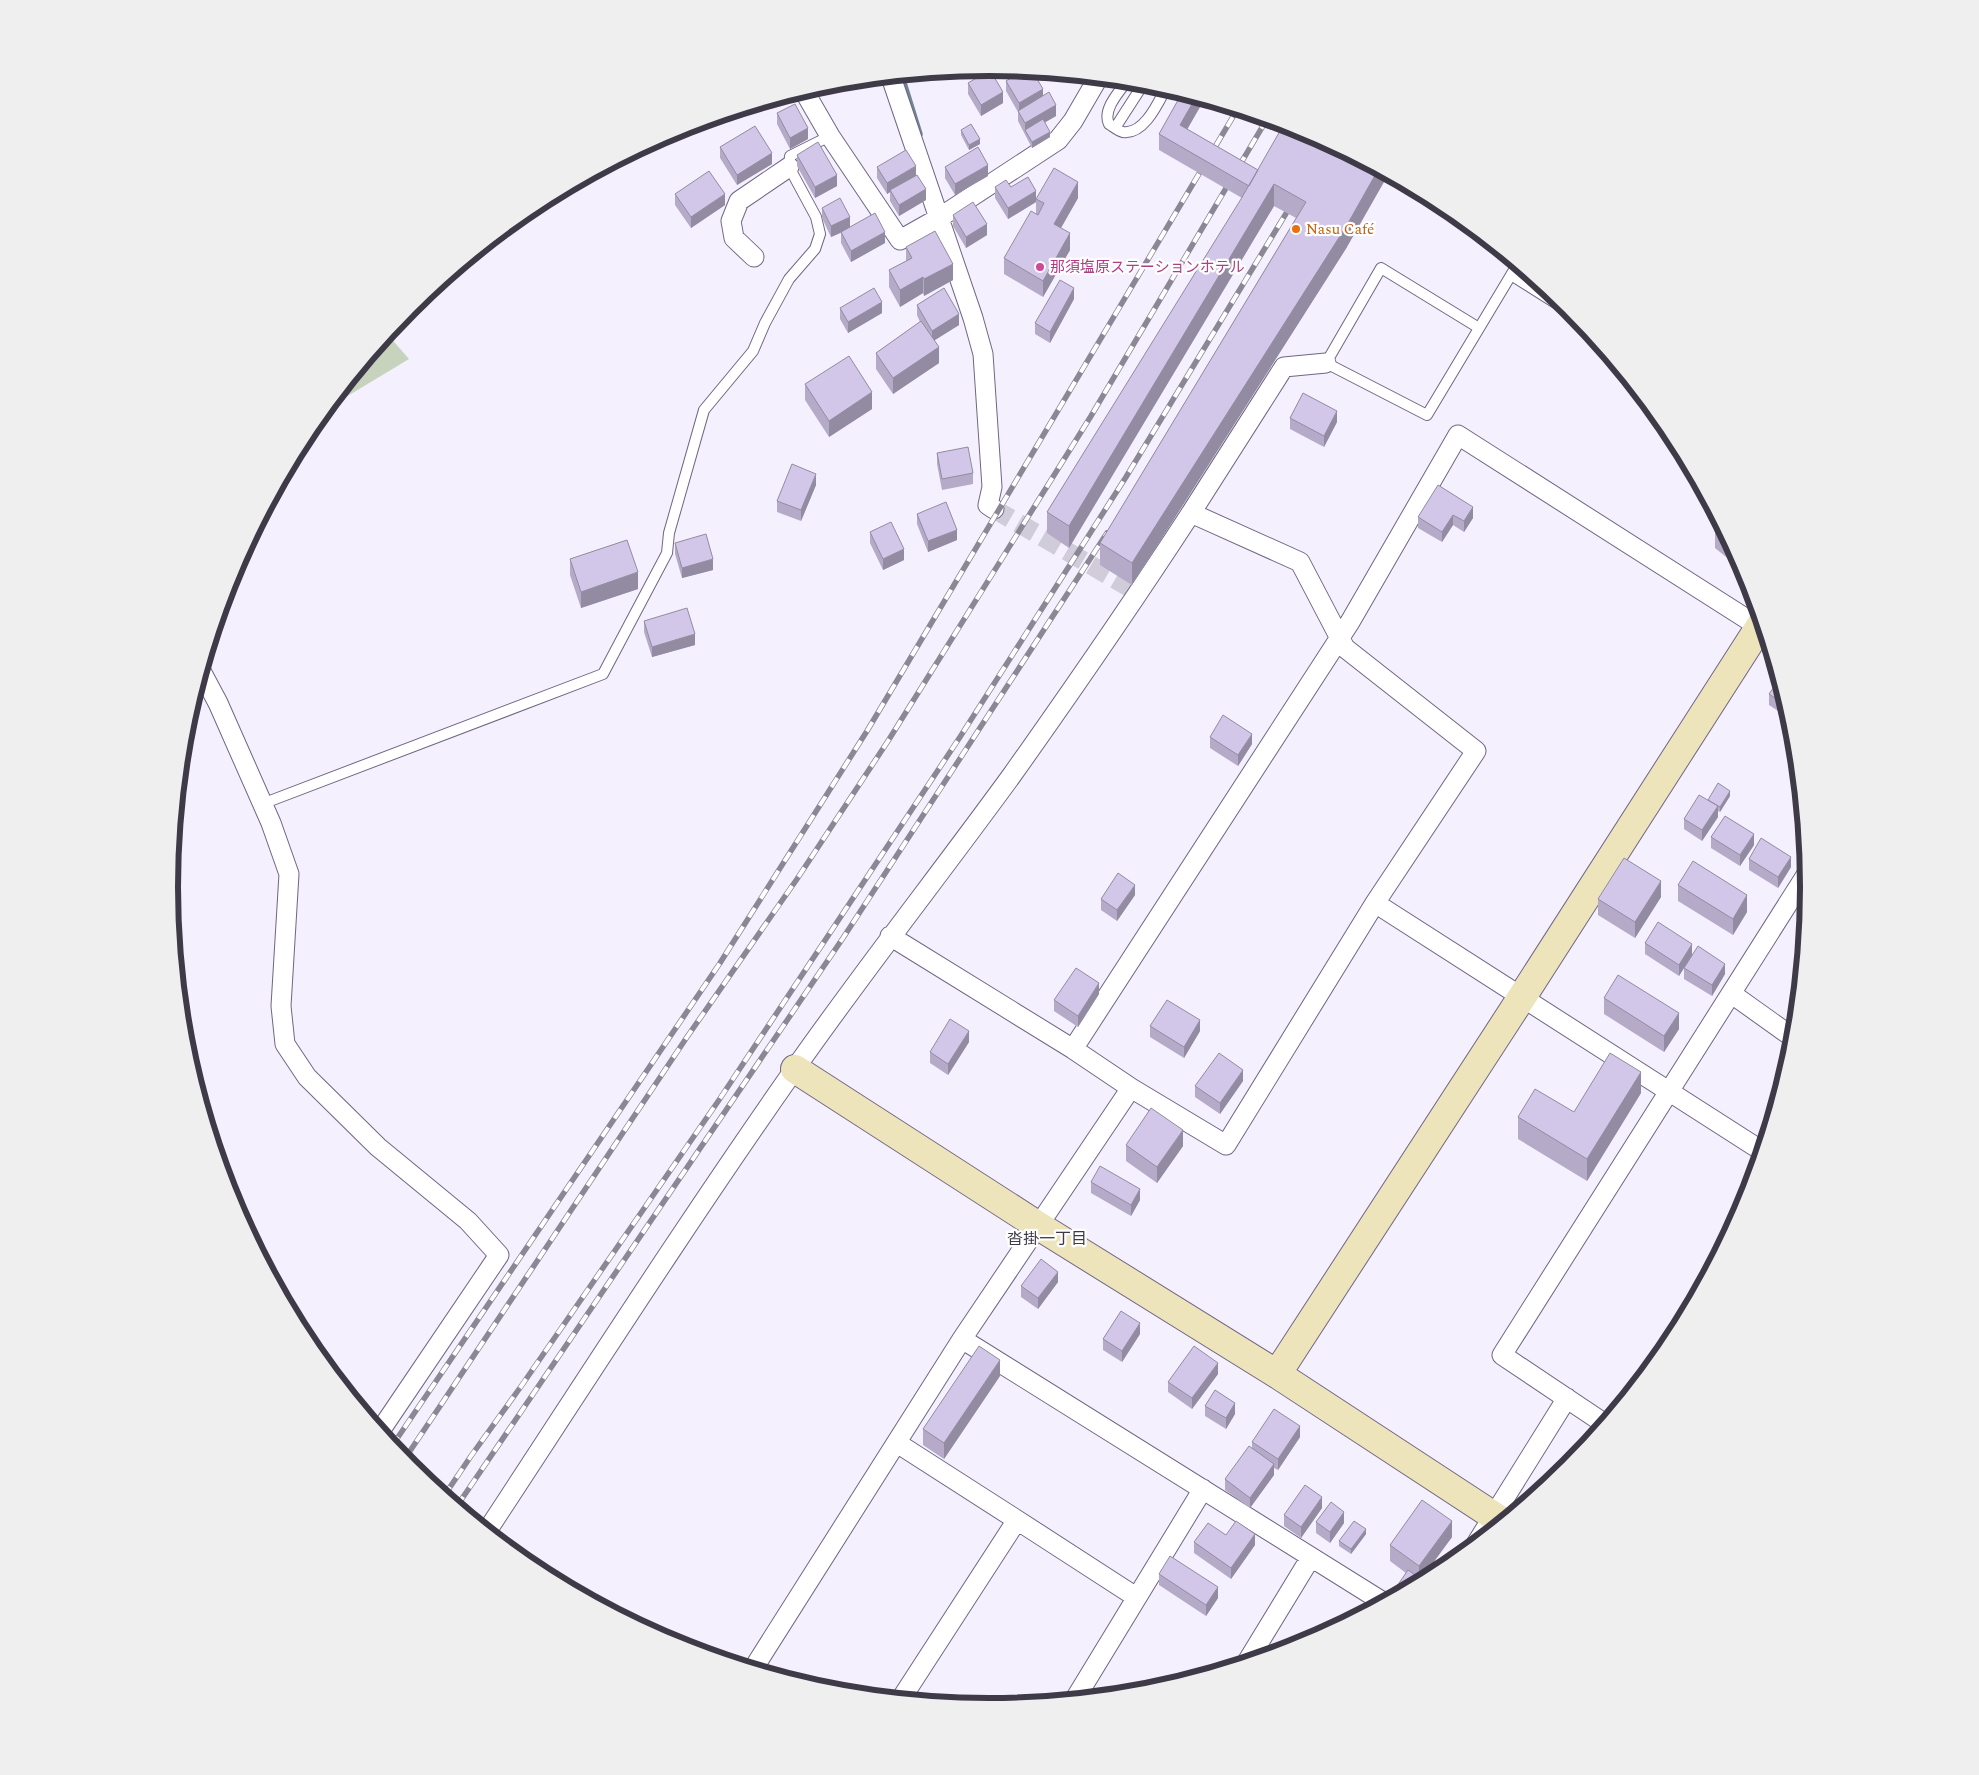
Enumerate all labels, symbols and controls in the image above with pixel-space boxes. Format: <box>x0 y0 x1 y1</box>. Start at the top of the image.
place label: Nasu Café <box>1306 218 1374 241</box>
marker: Nasu Café <box>1290 223 1302 235</box>
place label: 那須塩原ステーションホテル <box>1050 256 1245 279</box>
marker: 那須塩原ステーションホテル <box>1034 261 1046 273</box>
district label: 沓掛一丁目 <box>1007 1227 1087 1251</box>

